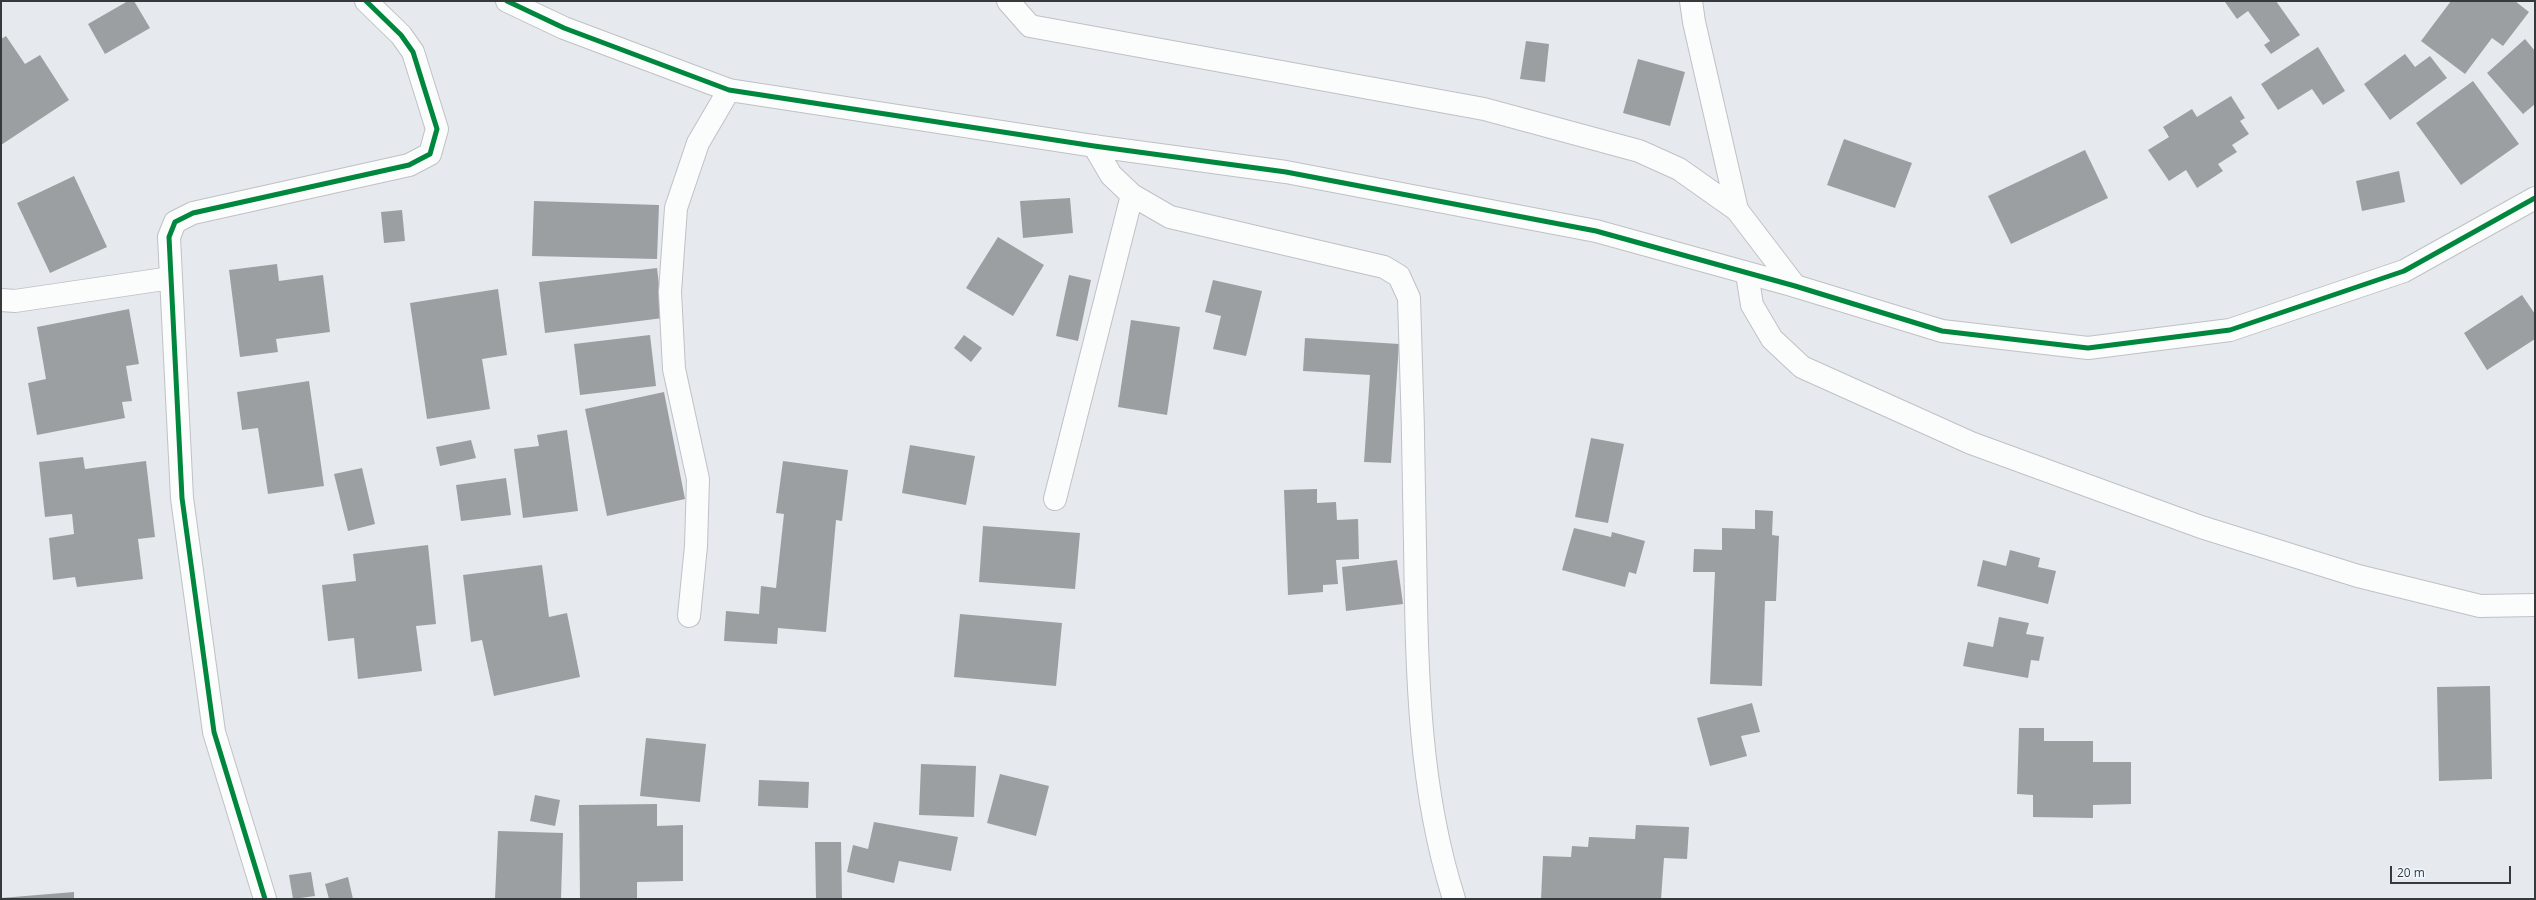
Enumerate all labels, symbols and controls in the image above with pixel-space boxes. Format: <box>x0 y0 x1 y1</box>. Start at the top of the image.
scale bar <box>2392 858 2513 884</box>
text: 20 m <box>2397 864 2425 881</box>

